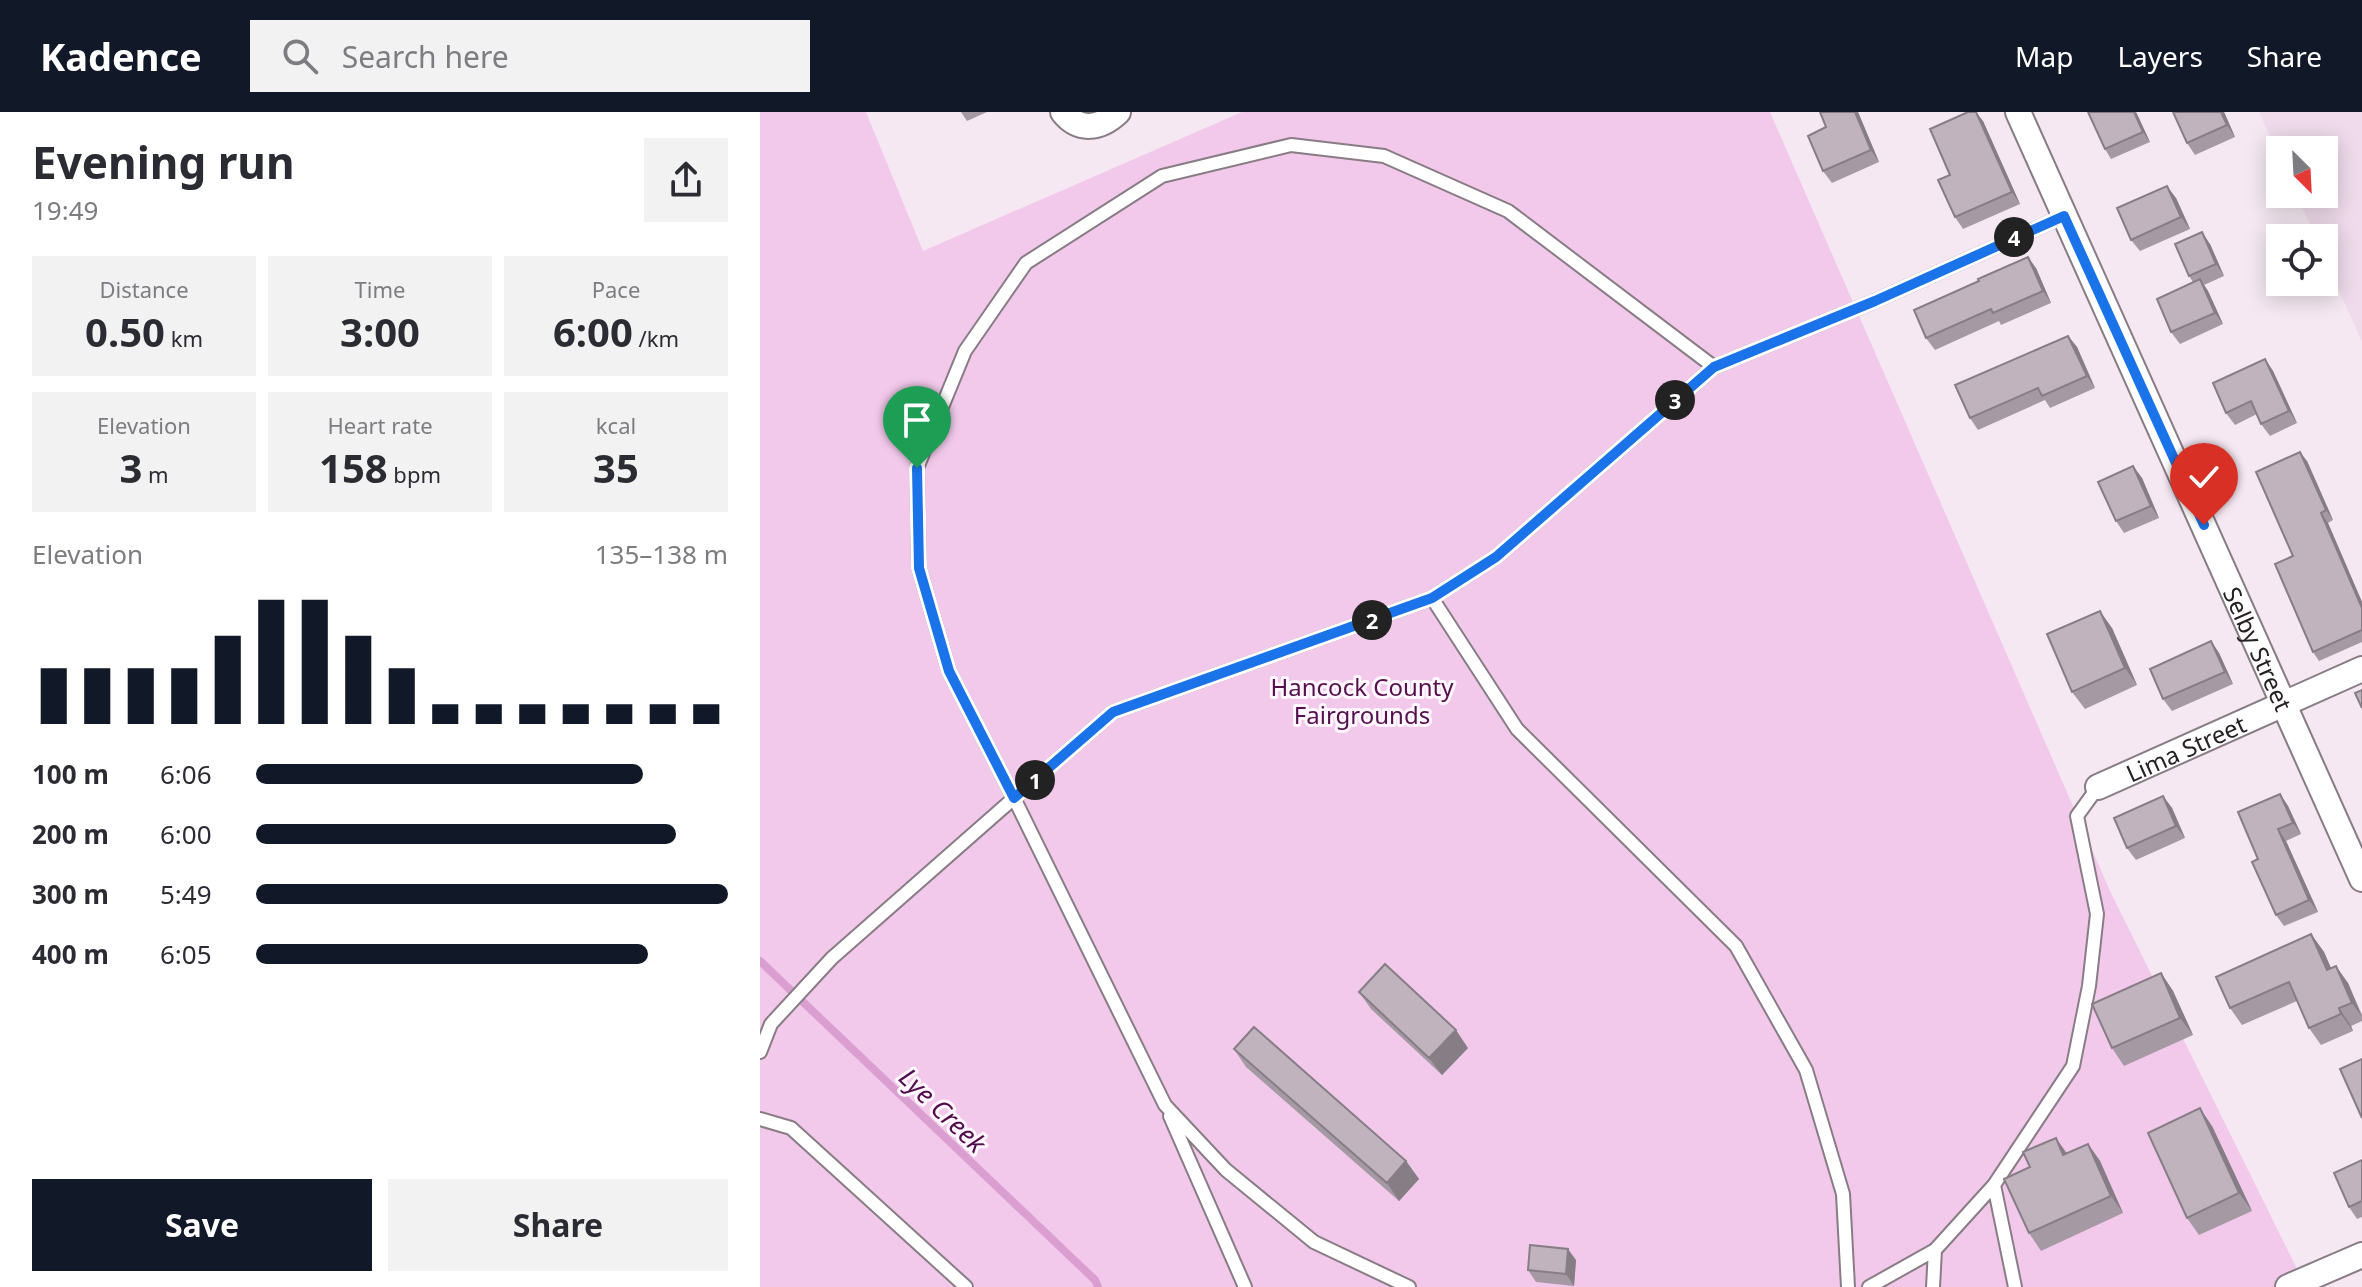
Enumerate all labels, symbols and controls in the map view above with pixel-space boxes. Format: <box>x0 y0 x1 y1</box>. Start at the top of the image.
search box <box>250 20 810 92</box>
text: Kadence <box>40 30 202 82</box>
icon: search <box>278 34 322 78</box>
text: Search here <box>342 36 509 77</box>
text: Map <box>2015 37 2073 75</box>
text: Layers <box>2117 37 2203 75</box>
text: Share <box>2247 37 2322 75</box>
text: Evening run <box>32 132 295 192</box>
north arrow <box>2266 136 2338 208</box>
map controls <box>2266 136 2338 296</box>
button: share <box>644 138 728 222</box>
text: 19:49 <box>32 192 98 228</box>
pin: 4 <box>1994 217 2034 257</box>
text: 4 <box>2008 222 2020 252</box>
button: locate <box>2266 224 2338 296</box>
text: Distance <box>99 274 189 304</box>
text: Time <box>355 274 405 304</box>
text: Pace <box>592 274 640 304</box>
text: 0.50 <box>85 304 165 359</box>
text: 3:00 <box>340 304 420 359</box>
text: 6:00 <box>553 304 633 359</box>
text: km <box>165 323 203 353</box>
text: /km <box>633 323 679 353</box>
pin: 3 <box>1655 380 1695 420</box>
text: 3 <box>1669 385 1681 415</box>
pin <box>883 386 951 468</box>
icon: arrive <box>895 398 939 442</box>
text: Elevation <box>97 410 191 440</box>
text: Heart rate <box>327 410 433 440</box>
text: kcal <box>596 410 636 440</box>
text: 3 <box>119 440 142 495</box>
text: 158 <box>319 440 388 495</box>
text: 35 <box>593 440 639 495</box>
pin <box>2170 443 2238 525</box>
icon: check <box>2182 455 2226 499</box>
text: m <box>142 459 169 489</box>
text: bpm <box>388 459 441 489</box>
text: Elevation <box>32 536 143 572</box>
text: 135–138 m <box>595 536 728 572</box>
street label: Selby Street <box>2216 581 2301 716</box>
pin: 2 <box>1352 600 1392 640</box>
text: 2 <box>1366 605 1378 635</box>
park label: Hancock County Fairgrounds <box>1271 670 1454 731</box>
street label: Lima Street <box>2120 707 2251 789</box>
text: 100 m <box>32 756 109 792</box>
text: 6:06 <box>160 756 212 792</box>
pin: 1 <box>1015 760 1055 800</box>
text: 1 <box>1029 765 1041 795</box>
text: 200 m <box>32 816 109 852</box>
text: 6:00 <box>160 816 212 852</box>
text: 300 m <box>32 876 109 912</box>
text: 5:49 <box>160 876 212 912</box>
text: 400 m <box>32 936 109 972</box>
text: 6:05 <box>160 936 212 972</box>
water label: Lye Creek <box>892 1059 995 1161</box>
button: Save <box>32 1179 372 1271</box>
button: Share <box>388 1179 728 1271</box>

